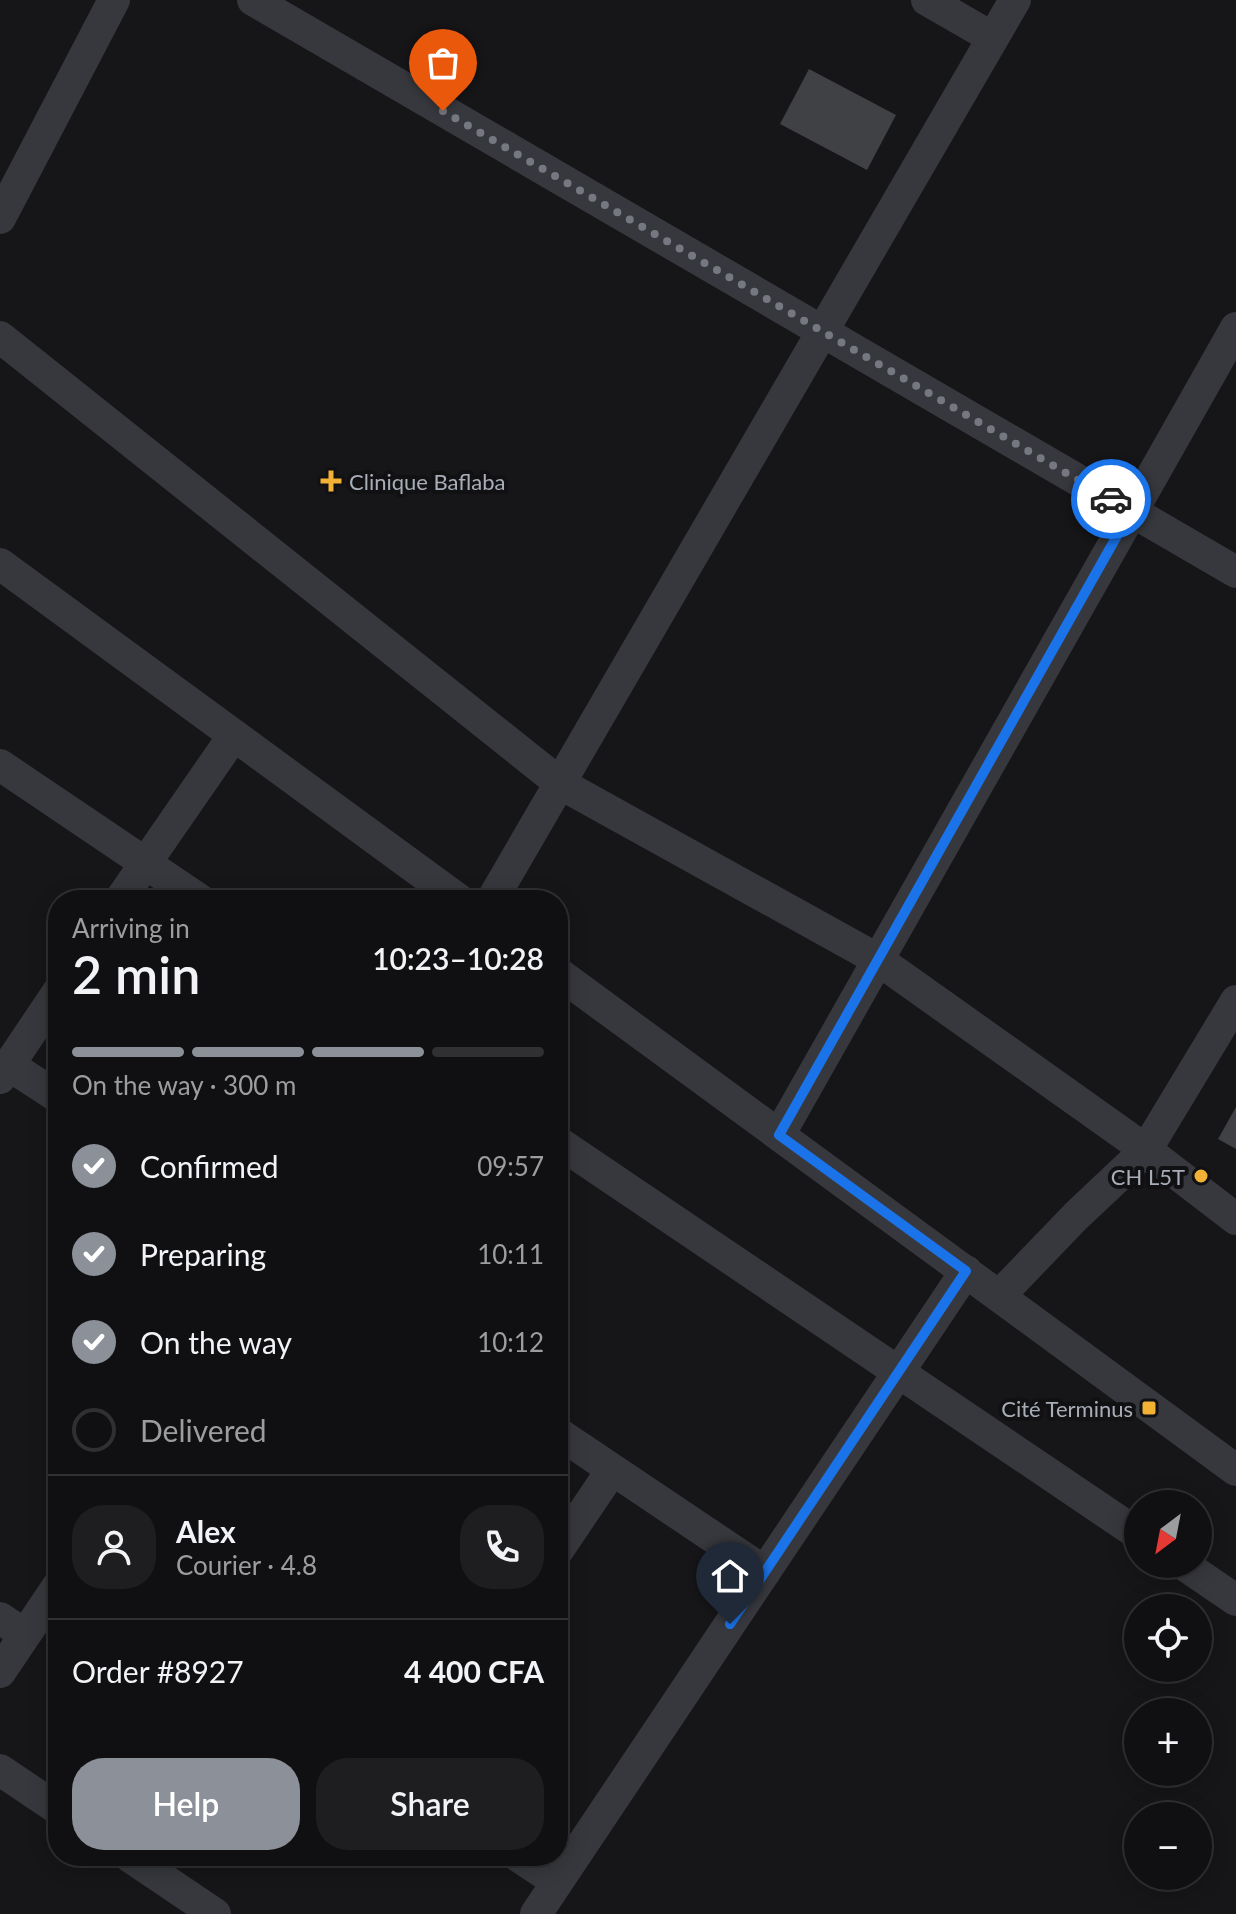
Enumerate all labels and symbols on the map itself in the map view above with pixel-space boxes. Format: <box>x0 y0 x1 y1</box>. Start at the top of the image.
pin <box>409 29 477 111</box>
courier <box>1071 459 1151 539</box>
place label: Clinique Baflaba <box>349 468 506 495</box>
marker: Clinique Baflaba <box>320 470 342 492</box>
place label: CH L5T <box>1111 1163 1185 1190</box>
marker: CH L5T <box>1192 1167 1210 1185</box>
place label: Cité Terminus <box>1001 1395 1133 1422</box>
marker: Cité Terminus <box>1140 1399 1158 1417</box>
north arrow <box>1124 1490 1212 1578</box>
pin <box>696 1542 764 1624</box>

